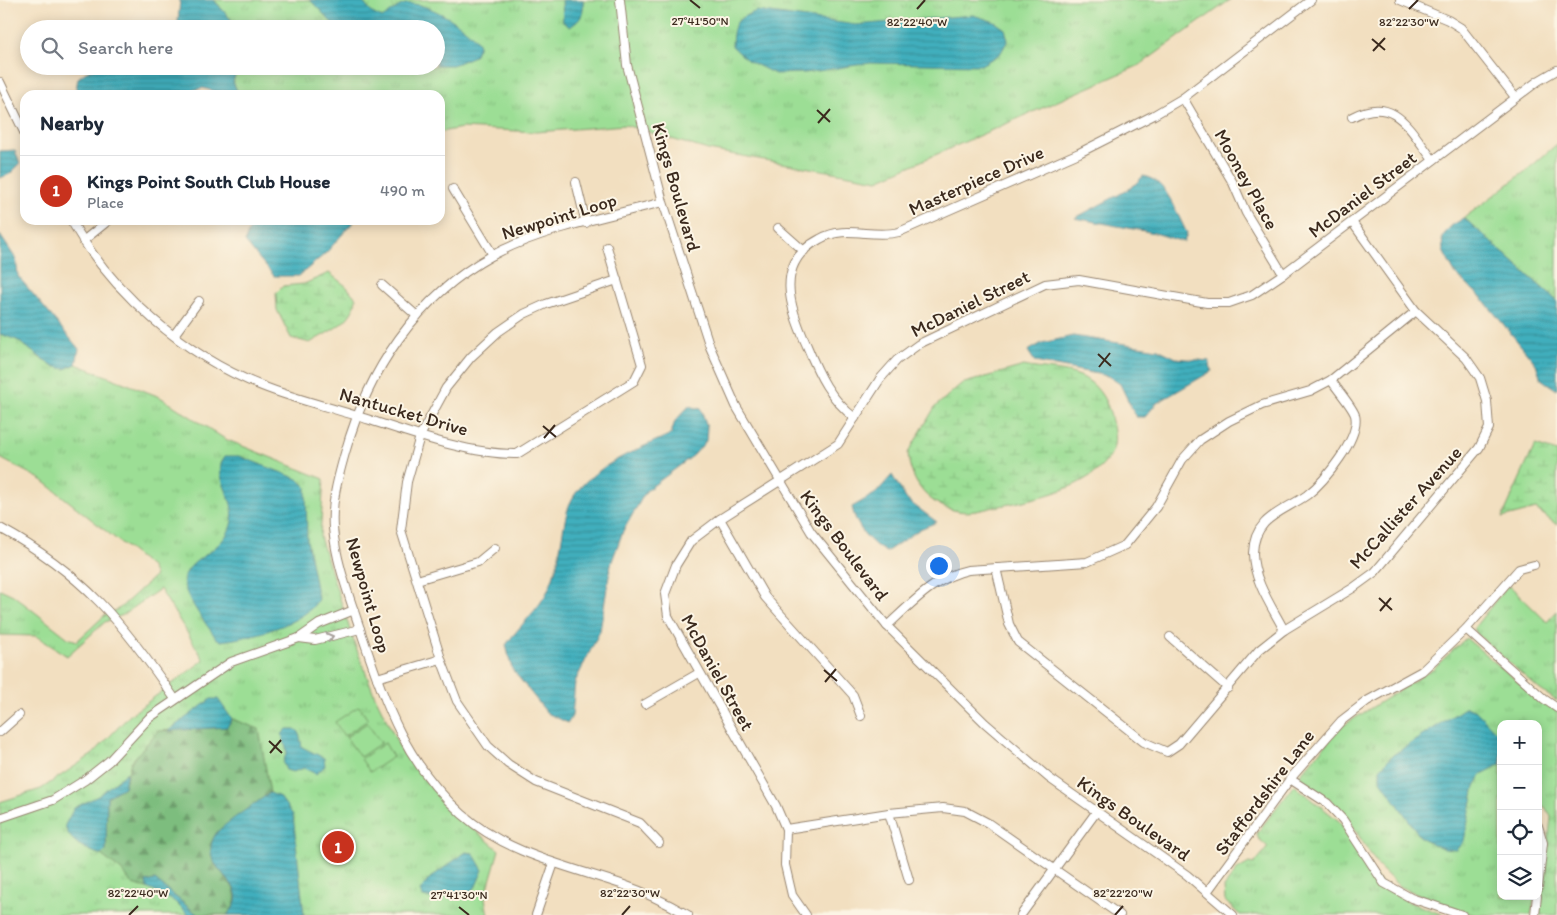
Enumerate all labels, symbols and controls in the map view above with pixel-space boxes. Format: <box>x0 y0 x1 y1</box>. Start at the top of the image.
text: 27°41'50"N <box>672 14 729 28</box>
text: 82°22'40"W <box>887 15 947 29</box>
text: 82°22'30"W <box>1379 15 1439 29</box>
search box <box>20 20 445 75</box>
icon: search <box>38 34 66 62</box>
text: Search here <box>78 36 173 59</box>
text: Nearby <box>40 110 104 135</box>
street label: Kings Boulevard <box>647 120 706 255</box>
street label: Mooney Place <box>1209 125 1284 234</box>
street label: Masterpiece Drive <box>905 140 1047 221</box>
street label: McDaniel Street <box>1304 146 1421 243</box>
text: Kings Point South Club House <box>87 170 330 193</box>
text: 1 <box>52 181 60 200</box>
text: 490 m <box>380 181 425 200</box>
street label: Newpoint Loop <box>499 188 620 245</box>
text: Place <box>87 193 124 212</box>
street label: McDaniel Street <box>907 265 1034 342</box>
street label: Nantucket Drive <box>337 382 471 441</box>
street label: McCallister Avenue <box>1344 441 1467 574</box>
street label: Kings Boulevard <box>795 485 894 606</box>
street label: Newpoint Loop <box>341 535 396 656</box>
your location <box>926 553 952 579</box>
street label: McDaniel Street <box>676 610 759 735</box>
one-way arrow <box>325 632 334 643</box>
map controls <box>1497 720 1542 900</box>
button: + <box>1497 720 1542 765</box>
street label: Staffordshire Lane <box>1210 725 1319 860</box>
button: − <box>1497 765 1542 810</box>
street label: Kings Boulevard <box>1073 771 1195 866</box>
button: locate <box>1497 810 1542 855</box>
pin: 1 <box>322 828 354 866</box>
button: layers <box>1497 855 1542 900</box>
text: 82°22'40"W <box>108 886 168 900</box>
text: 82°22'30"W <box>600 886 660 900</box>
text: 82°22'20"W <box>1093 886 1153 900</box>
text: 27°41'30"N <box>430 888 488 902</box>

